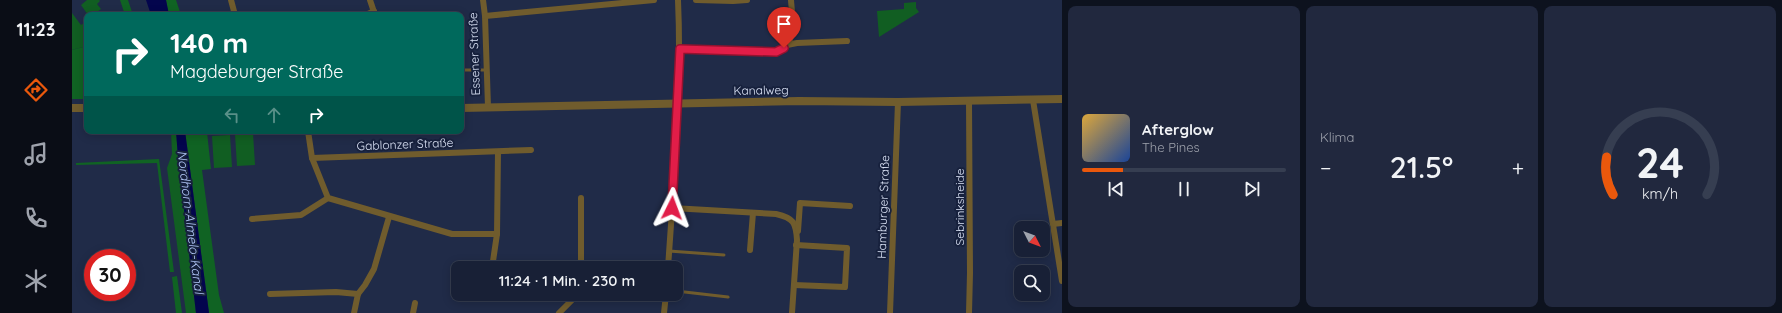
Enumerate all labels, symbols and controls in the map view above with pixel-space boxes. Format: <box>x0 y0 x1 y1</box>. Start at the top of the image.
pin <box>767 7.0 801 48</box>
street label: Essener Straße <box>465 12 483 96</box>
icon: arrive <box>773 13 795 35</box>
text: 11:23 <box>17 18 55 41</box>
text: 140 m <box>170 25 248 60</box>
icon: right <box>104 28 156 80</box>
text: Magdeburger Straße <box>170 60 343 83</box>
icon: directions <box>22 76 50 104</box>
street label: Kanalweg <box>733 82 789 98</box>
icon: left <box>221 104 243 126</box>
icon: ahead <box>263 104 285 126</box>
icon: right <box>305 104 327 126</box>
text: Afterglow <box>1142 120 1214 139</box>
text: Klima <box>1320 129 1354 145</box>
street label: Gablonzer Straße <box>356 135 454 153</box>
text: 24 <box>1636 135 1684 187</box>
text: The Pines <box>1142 139 1200 155</box>
icon: music <box>22 140 50 168</box>
text: 21.5° <box>1390 148 1453 186</box>
water label: Nordhorn-Almelo-Kanal <box>174 149 208 297</box>
text: − <box>1320 154 1331 182</box>
text: + <box>1512 154 1524 182</box>
street label: Hamburger Straße <box>874 155 892 259</box>
street label: Sebrinksheide <box>952 168 967 246</box>
icon: previous <box>1105 178 1127 200</box>
icon: pause <box>1173 178 1195 200</box>
icon: next <box>1241 178 1263 200</box>
text: km/h <box>1642 184 1678 202</box>
position arrow <box>651 187 693 229</box>
icon: phone <box>22 204 50 232</box>
north arrow <box>1014 221 1050 257</box>
map controls <box>1014 221 1050 301</box>
speed limit sign: 30 <box>84 249 136 301</box>
button: search <box>1014 265 1050 301</box>
icon: climate <box>22 267 50 295</box>
text: 11:24 · 1 Min. · 230 m <box>499 271 635 290</box>

